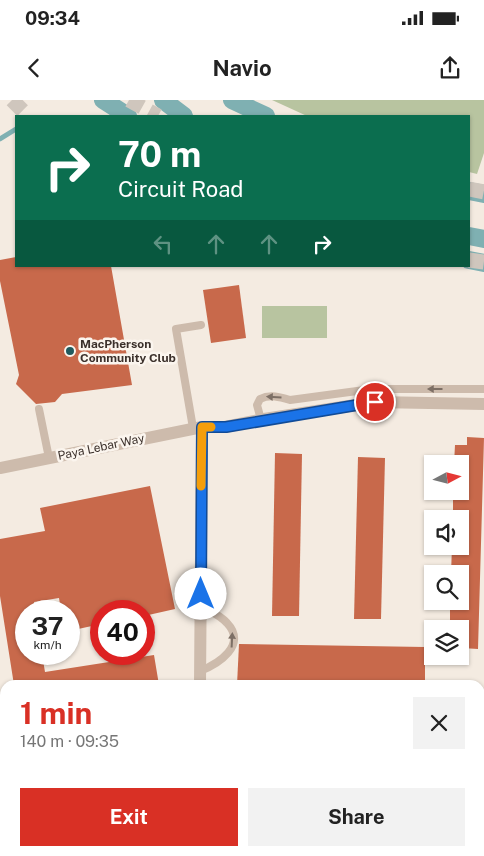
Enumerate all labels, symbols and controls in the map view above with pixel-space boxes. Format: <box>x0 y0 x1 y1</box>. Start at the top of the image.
text: 09:34 <box>25 7 80 29</box>
icon: back <box>20 54 48 82</box>
icon: share <box>436 54 464 82</box>
text: Navio <box>212 55 272 81</box>
text: 70 m <box>118 134 201 175</box>
icon: right <box>35 135 100 200</box>
text: Circuit Road <box>118 176 243 202</box>
icon: left <box>149 230 177 258</box>
icon: ahead <box>202 230 230 258</box>
icon: ahead <box>255 230 283 258</box>
icon: right <box>308 230 336 258</box>
place label: MacPherson Community Club <box>80 337 176 365</box>
marker: MacPherson Community Club <box>64 345 76 357</box>
pin <box>354 381 396 423</box>
one-way arrow <box>427 385 443 393</box>
icon: arrive <box>361 388 389 416</box>
one-way arrow <box>266 393 282 401</box>
street label: Paya Lebar Way <box>56 431 146 463</box>
north arrow <box>424 455 469 500</box>
map controls <box>424 455 469 665</box>
button: sound <box>424 510 469 555</box>
button: search <box>424 565 469 610</box>
position arrow <box>174 567 226 619</box>
speed limit sign: 40 <box>90 600 155 665</box>
text: 37 <box>32 611 63 641</box>
button: layers <box>424 620 469 665</box>
one-way arrow <box>228 631 236 647</box>
text: km/h <box>33 638 62 652</box>
text: 1 min <box>20 695 92 731</box>
button: close <box>413 697 465 749</box>
text: 140 m · 09:35 <box>20 732 119 751</box>
button: Exit <box>20 788 238 846</box>
button: Share <box>248 788 465 846</box>

